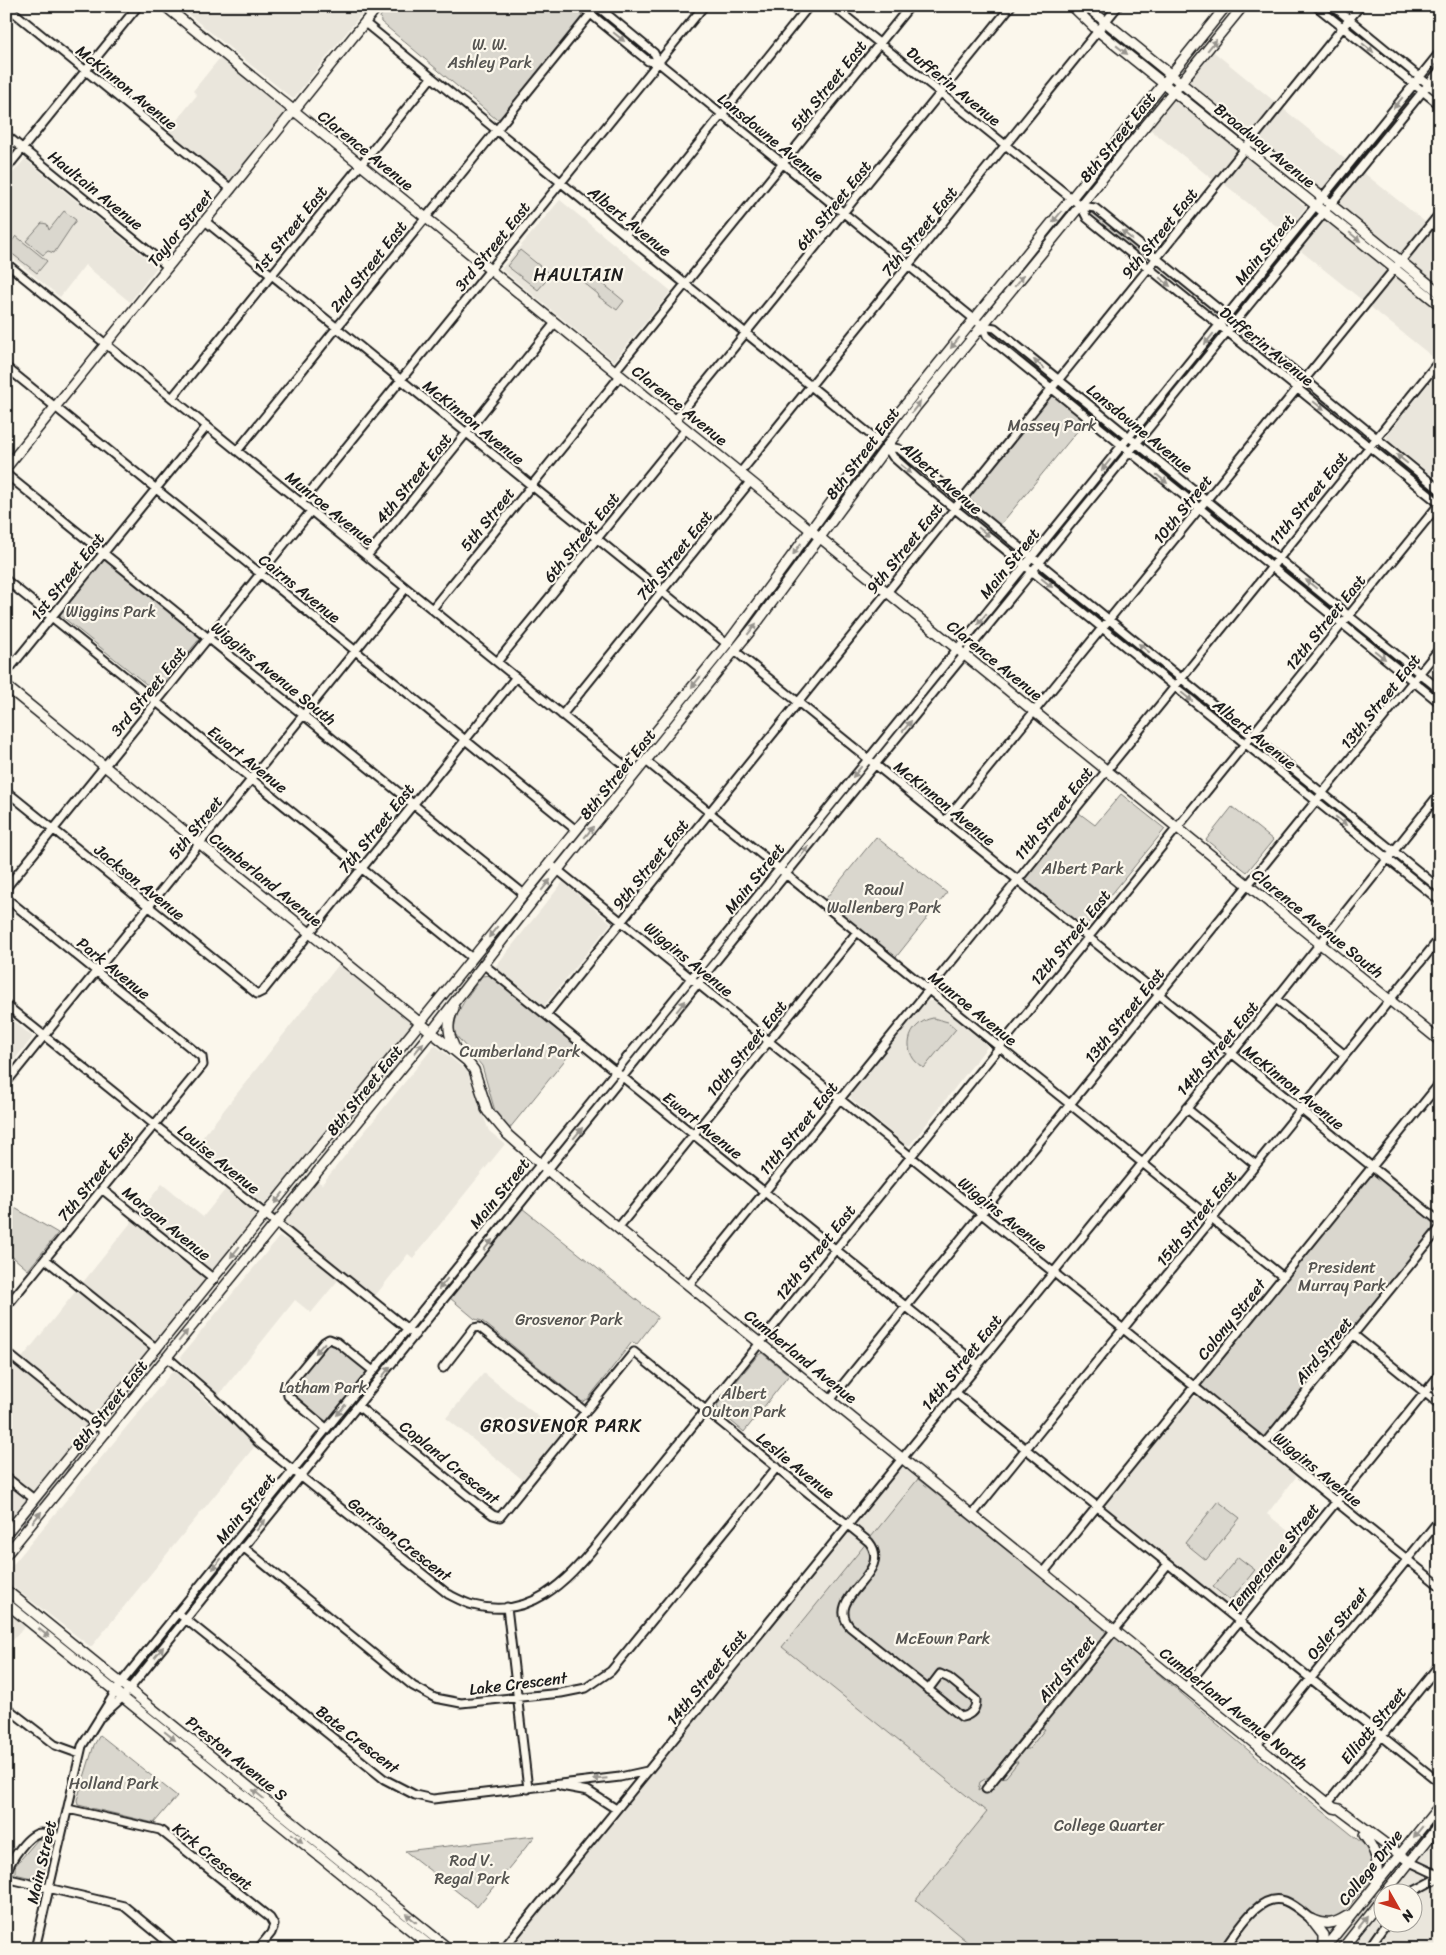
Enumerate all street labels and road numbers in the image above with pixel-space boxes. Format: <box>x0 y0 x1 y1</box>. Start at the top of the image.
street label: 5th Street East <box>782 33 874 137</box>
street label: McKinnon Avenue <box>69 37 184 138</box>
street label: Dufferin Avenue <box>900 39 1008 134</box>
street label: Lansdowne Avenue <box>711 85 831 190</box>
street label: 8th Street East <box>1071 85 1163 189</box>
street label: Broadway Avenue <box>1207 95 1322 196</box>
street label: Clarence Avenue <box>311 102 421 199</box>
street label: Haultain Avenue <box>41 143 150 238</box>
street label: 6th Street East <box>788 154 879 257</box>
street label: Albert Avenue <box>580 178 678 264</box>
street label: 1st Street East <box>246 179 335 280</box>
street label: 7th Street East <box>874 180 965 283</box>
street label: 9th Street East <box>1113 181 1205 285</box>
street label: Taylor Street <box>140 183 221 274</box>
street label: 3rd Street East <box>447 195 538 298</box>
street label: Main Street <box>1226 207 1302 291</box>
street label: 2nd Street East <box>322 214 415 319</box>
street label: Dufferin Avenue <box>1213 299 1321 394</box>
street label: Clarence Avenue <box>625 357 735 454</box>
street label: McKinnon Avenue <box>416 372 531 473</box>
street label: Lansdowne Avenue <box>1080 376 1200 481</box>
street label: 8th Street East <box>818 401 907 506</box>
street label: 4th Street East <box>367 426 459 530</box>
street label: Albert Avenue <box>893 434 989 523</box>
street label: 11th Street East <box>1261 445 1356 552</box>
street label: Munroe Avenue <box>279 463 381 554</box>
street label: 10th Street <box>1145 468 1220 551</box>
street label: 5th Street <box>452 481 523 558</box>
street label: 6th Street East <box>536 486 627 589</box>
street label: 9th Street East <box>858 496 950 600</box>
street label: 7th Street East <box>629 504 720 607</box>
street label: Main Street <box>971 521 1047 605</box>
street label: 1st Street East <box>23 526 112 627</box>
street label: Cairns Avenue <box>252 546 348 631</box>
street label: 12th Street East <box>1277 568 1373 677</box>
street label: Clarence Avenue <box>940 612 1050 709</box>
street label: Wiggins Avenue South <box>204 613 343 733</box>
street label: 3rd Street East <box>103 640 194 743</box>
street label: 13th Street East <box>1333 647 1428 756</box>
street label: Albert Avenue <box>1205 691 1303 777</box>
street label: Ewart Avenue <box>201 718 294 801</box>
street label: 8th Street East <box>571 722 663 826</box>
street label: McKinnon Avenue <box>887 753 1002 854</box>
street label: 11th Street East <box>1006 760 1101 867</box>
street label: 7th Street East <box>331 777 422 880</box>
street label: 5th Street <box>160 789 231 866</box>
street label: 9th Street East <box>604 812 696 916</box>
street label: Cumberland Avenue <box>203 824 329 935</box>
street label: Jackson Avenue <box>87 836 192 928</box>
street label: Main Street <box>716 836 792 920</box>
street label: Clarence Avenue South <box>1245 861 1390 986</box>
street label: 12th Street East <box>1022 883 1118 992</box>
street label: Wiggins Avenue <box>637 914 740 1005</box>
street label: Park Avenue <box>70 929 157 1008</box>
street label: 13th Street East <box>1077 961 1172 1070</box>
street label: Munroe Avenue <box>922 963 1024 1054</box>
street label: 10th Street East <box>698 993 795 1103</box>
street label: 14th Street East <box>1169 994 1266 1103</box>
street label: McKinnon Avenue <box>1236 1037 1351 1138</box>
street label: 8th Street East <box>318 1038 410 1142</box>
street label: 11th Street East <box>751 1075 846 1182</box>
street label: Ewart Avenue <box>656 1084 749 1167</box>
street label: Louise Avenue <box>171 1117 267 1202</box>
street label: 7th Street East <box>50 1125 141 1228</box>
street label: Main Street <box>461 1151 537 1235</box>
street label: 15th Street East <box>1148 1164 1245 1273</box>
street label: Wiggins Avenue <box>951 1169 1054 1260</box>
street label: Morgan Avenue <box>116 1178 218 1269</box>
street label: 12th Street East <box>767 1198 863 1307</box>
street label: Colony Street <box>1189 1272 1274 1367</box>
street label: Cumberland Avenue <box>738 1301 864 1412</box>
street label: 14th Street East <box>913 1308 1010 1417</box>
street label: Aird Street <box>1286 1310 1360 1392</box>
street label: 8th Street East <box>63 1353 155 1457</box>
street label: Copland Crescent <box>393 1413 507 1513</box>
street label: Leslie Avenue <box>750 1424 842 1507</box>
street label: Wiggins Avenue <box>1266 1424 1369 1515</box>
street label: Main Street <box>207 1466 283 1550</box>
street label: Garrison Crescent <box>341 1489 458 1590</box>
street label: Temperance Street <box>1220 1496 1327 1619</box>
street label: Osler Street <box>1299 1580 1376 1666</box>
street label: 14th Street East <box>658 1623 755 1732</box>
street label: Aird Street <box>1029 1628 1103 1710</box>
street label: Cumberland Avenue North <box>1153 1639 1314 1778</box>
street label: Lake Crescent <box>467 1663 569 1704</box>
street label: Elliott Street <box>1333 1680 1414 1771</box>
street label: Bate Crescent <box>310 1697 406 1782</box>
street label: Preston Avenue S <box>179 1708 294 1809</box>
street label: Kirk Crescent <box>166 1815 259 1898</box>
street label: Main Street <box>18 1818 65 1907</box>
street label: College Drive <box>1330 1823 1410 1912</box>

